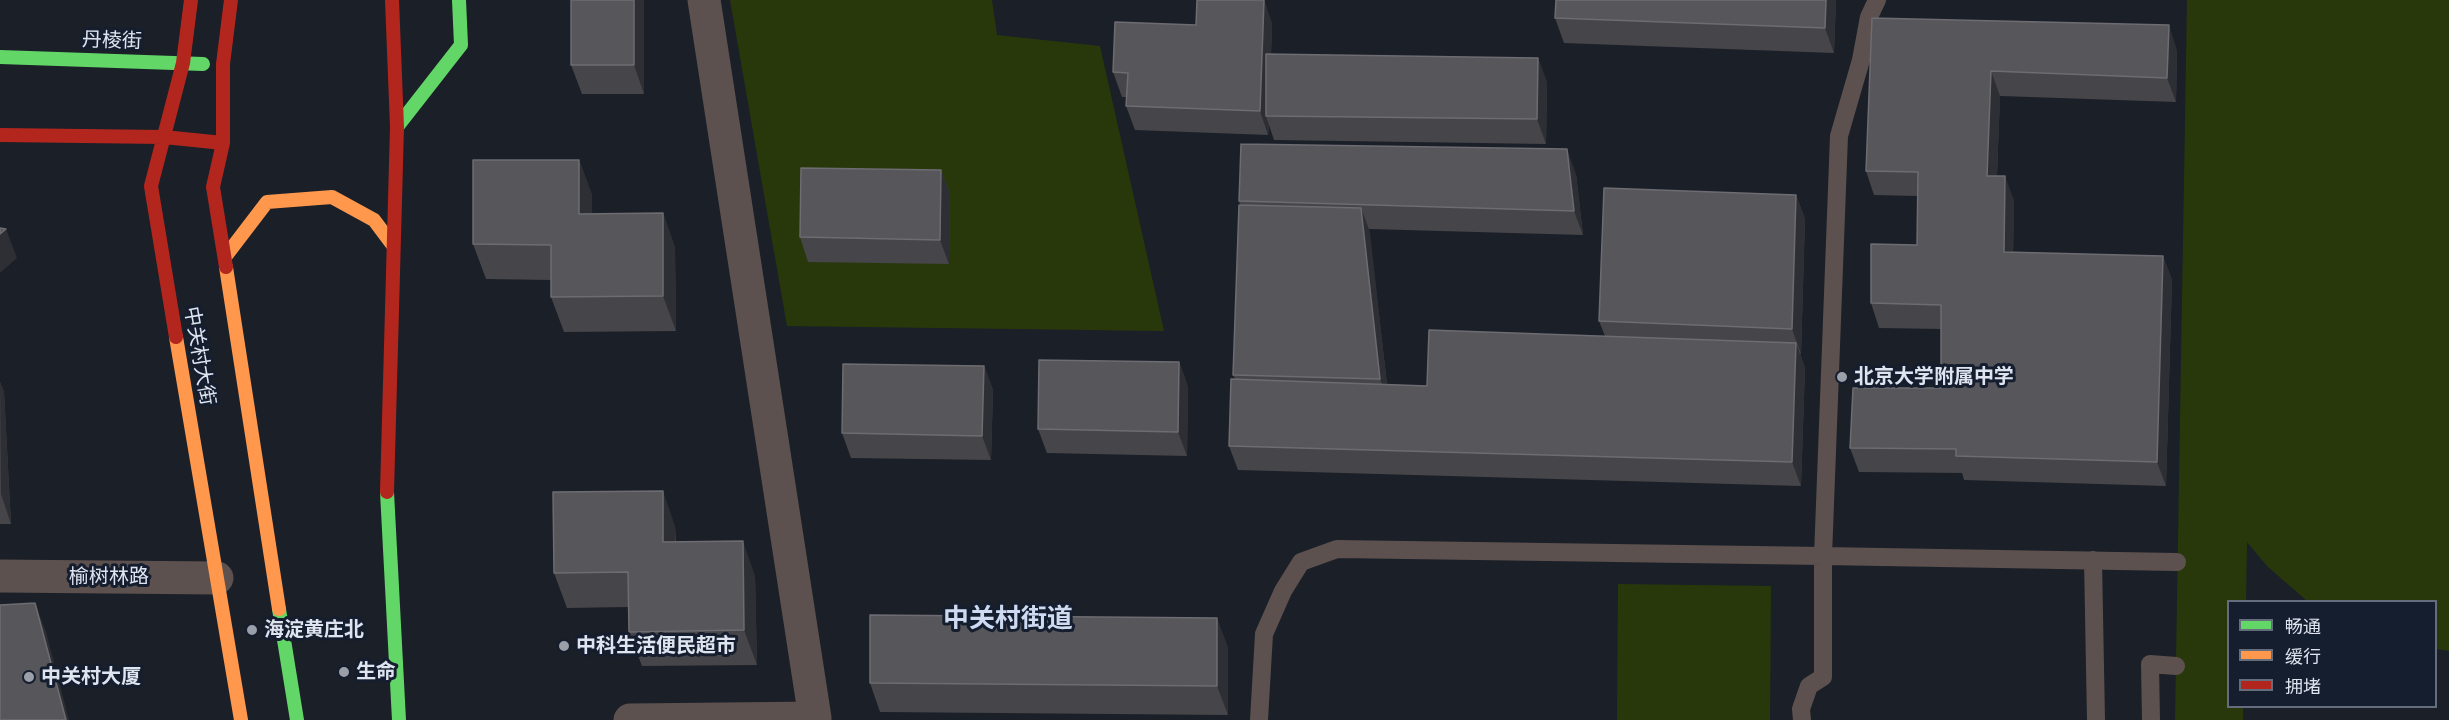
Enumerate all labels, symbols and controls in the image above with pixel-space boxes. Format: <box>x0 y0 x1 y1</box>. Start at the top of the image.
street label: 丹棱街 <box>82 28 142 54</box>
street label: 中关村大街 <box>178 305 220 407</box>
place label: 北京大学附属中学 <box>1854 365 2014 389</box>
marker: 北京大学附属中学 <box>1835 370 1849 384</box>
street label: 榆树林路 <box>69 565 149 589</box>
legend <box>2227 600 2437 708</box>
district label: 中关村街道 <box>943 604 1073 636</box>
text: 畅通 <box>2285 616 2321 638</box>
place label: 海淀黄庄北 <box>264 618 364 642</box>
marker: 海淀黄庄北 <box>245 623 259 637</box>
place label: 中科生活便民超市 <box>576 634 736 658</box>
marker: 中科生活便民超市 <box>557 639 571 653</box>
text: 缓行 <box>2285 646 2321 668</box>
place label: 生命 <box>356 660 396 684</box>
place label: 中关村大厦 <box>41 665 141 689</box>
marker: 生命 <box>337 665 351 679</box>
marker: 中关村大厦 <box>22 670 36 684</box>
text: 拥堵 <box>2285 676 2321 698</box>

